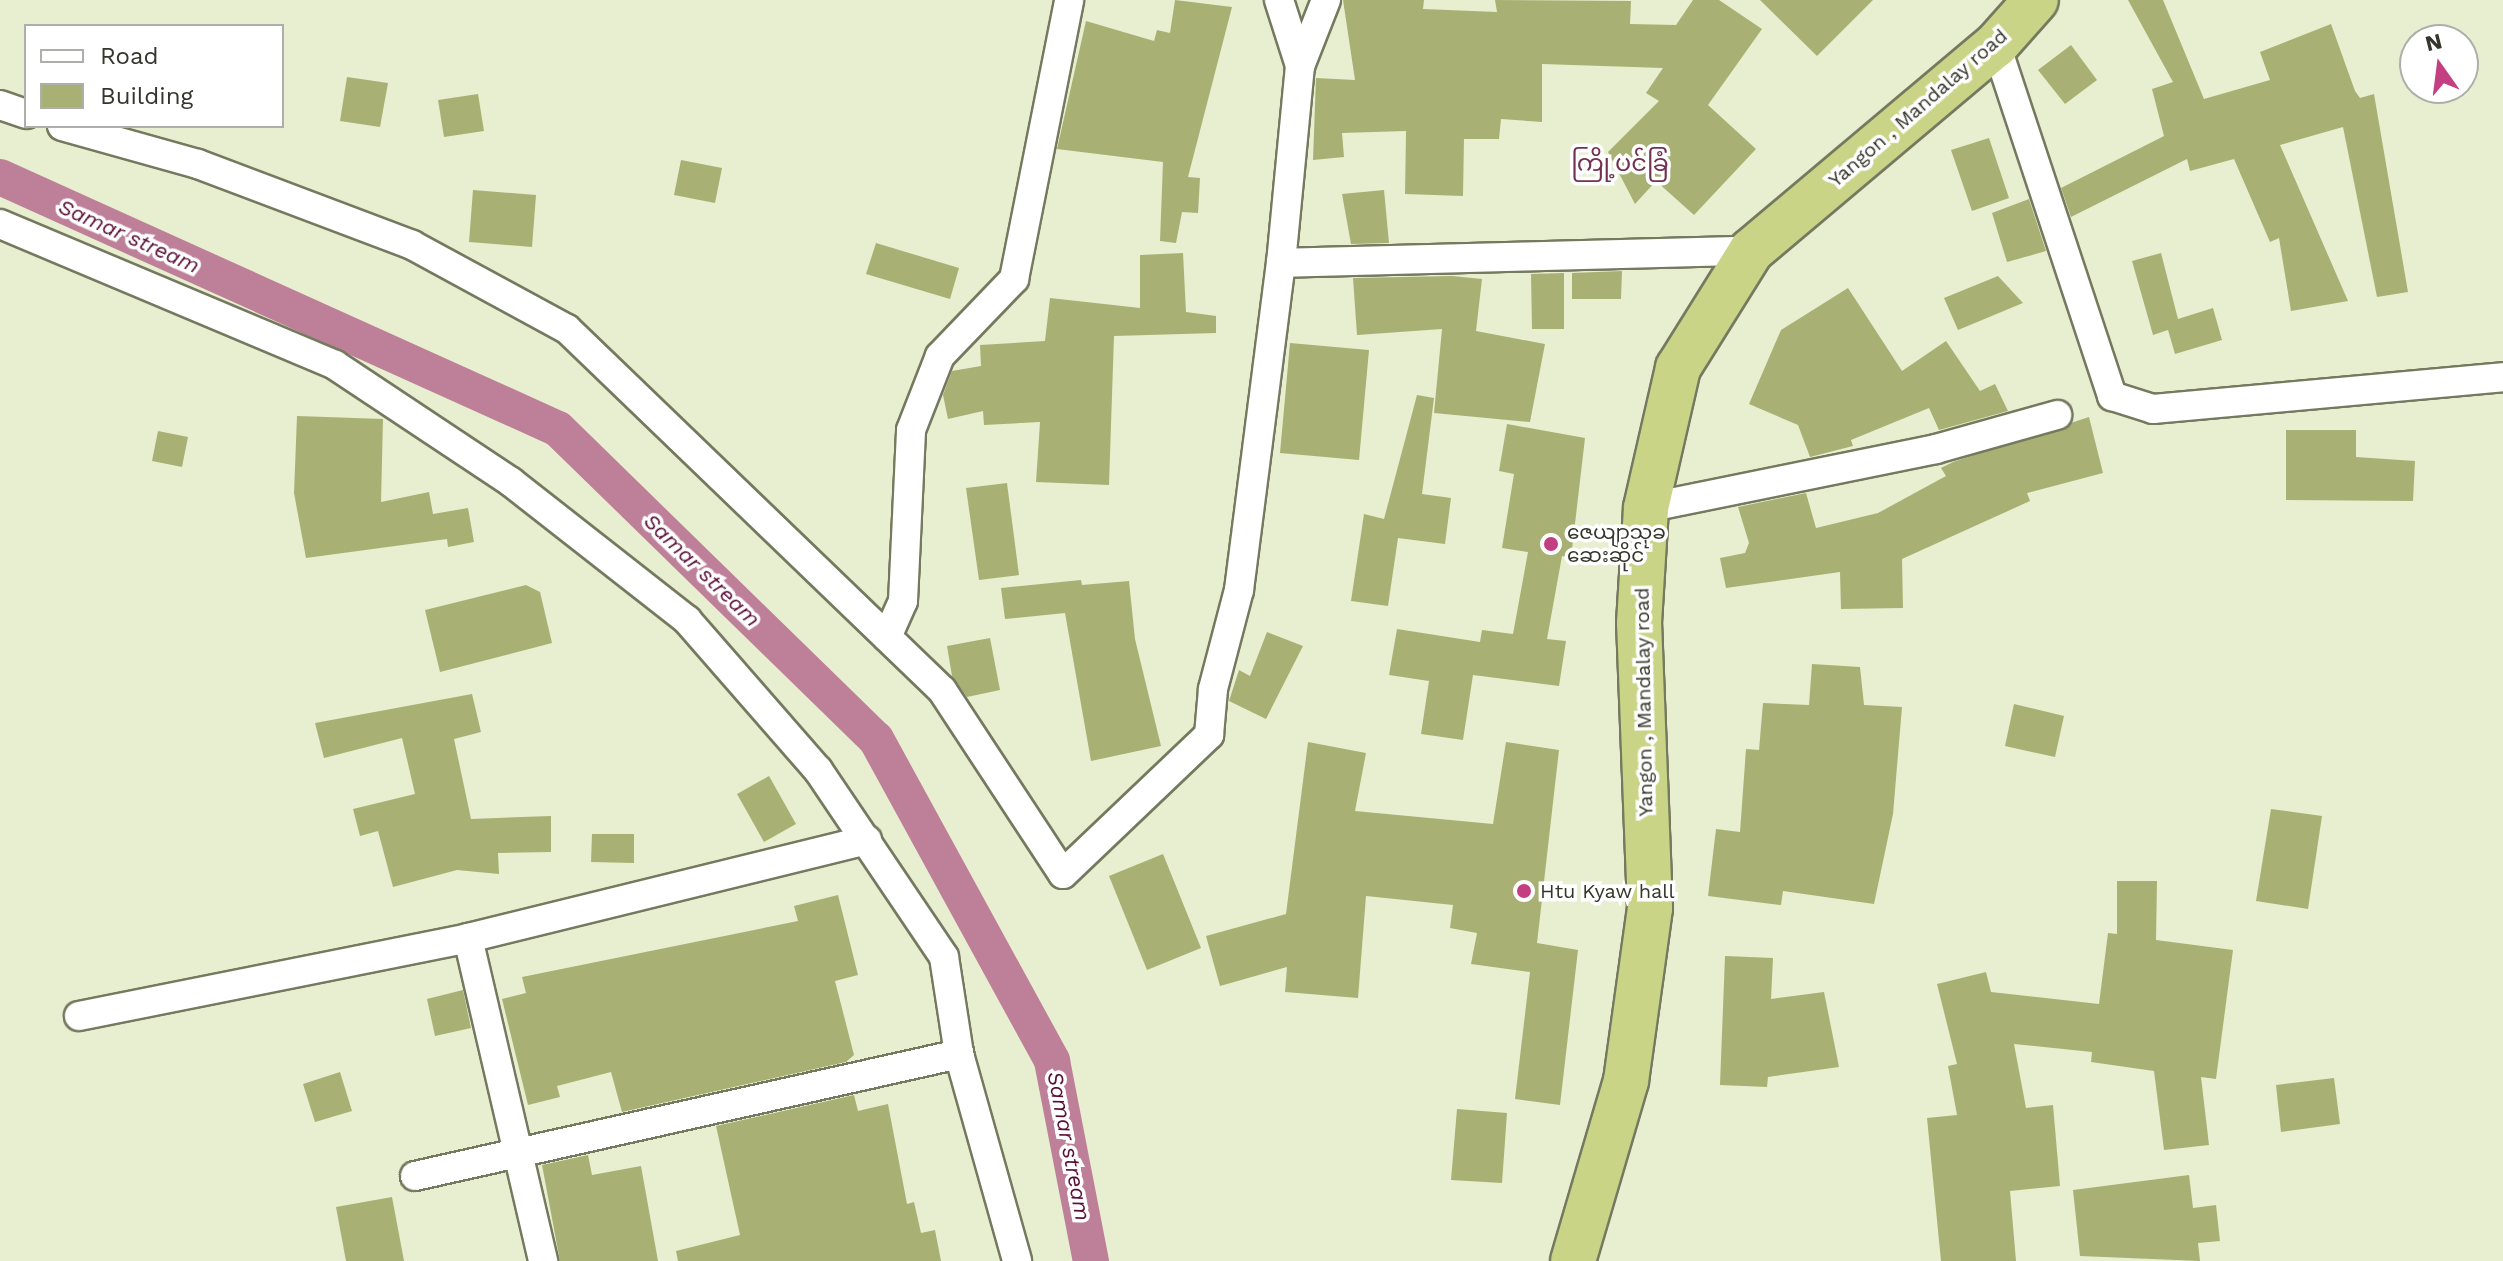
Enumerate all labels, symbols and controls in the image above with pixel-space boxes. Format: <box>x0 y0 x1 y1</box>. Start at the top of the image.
legend <box>24 24 284 128</box>
street label: Yangon , Mandalay road <box>1823 24 2013 192</box>
north arrow <box>2399 24 2479 104</box>
text: N <box>2423 28 2444 56</box>
text: Road <box>100 42 159 70</box>
text: Building <box>100 82 193 110</box>
district label: ကြို့ပင်ခြံ <box>1571 150 1669 178</box>
water label: Samar stream <box>54 193 204 279</box>
water label: Samar stream <box>638 508 766 632</box>
place label: ဇေယျာသုခ ဆေးဆိုင် <box>1567 520 1666 567</box>
marker: ဇေယျာသုခ ဆေးဆိုင် <box>1542 535 1560 553</box>
street label: Yangon , Mandalay road <box>1630 587 1658 817</box>
place label: Htu Kyaw hall <box>1540 879 1675 903</box>
marker: Htu Kyaw hall <box>1515 882 1533 900</box>
water label: Samar stream <box>1042 1069 1096 1223</box>

